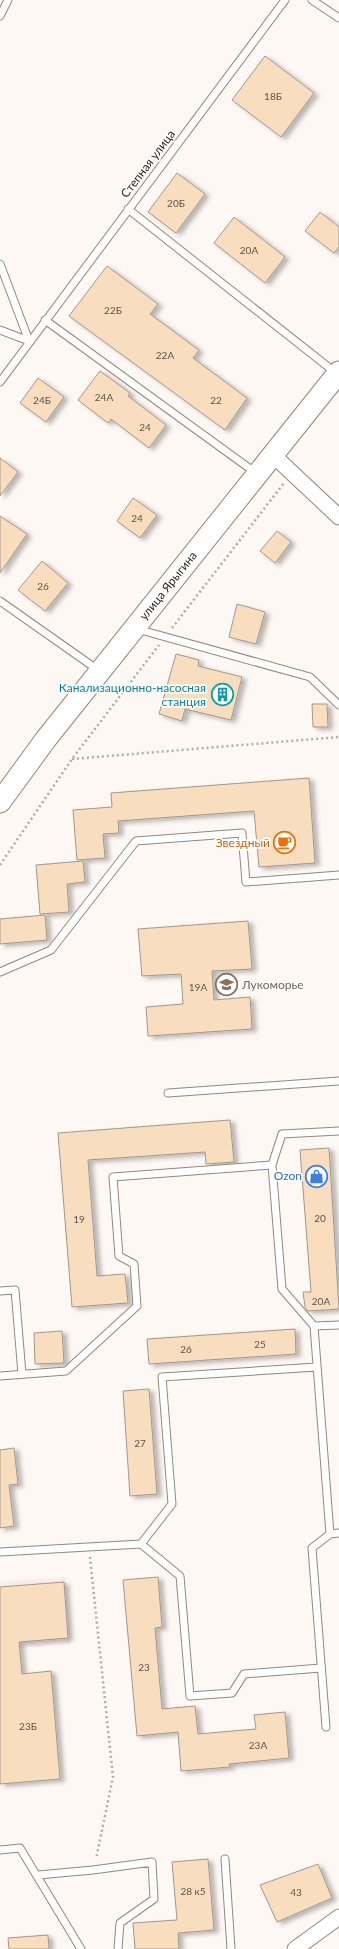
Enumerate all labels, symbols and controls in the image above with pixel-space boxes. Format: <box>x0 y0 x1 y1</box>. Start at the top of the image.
house number: 18Б <box>264 90 282 102</box>
street label: Степная улица <box>117 127 178 201</box>
house number: 20Б <box>167 197 185 209</box>
house number: 20А <box>240 244 258 256</box>
house number: 22Б <box>104 304 122 316</box>
house number: 22А <box>156 349 174 361</box>
house number: 24А <box>95 391 113 403</box>
house number: 24Б <box>33 394 51 406</box>
house number: 22 <box>210 394 222 406</box>
house number: 24 <box>139 421 151 433</box>
house number: 24 <box>131 512 143 524</box>
street label: улица Ярыгина <box>136 548 200 623</box>
house number: 26 <box>37 580 49 592</box>
place label: Канализационно-насосная станция <box>59 680 206 709</box>
building icon: Канализационно-насосная станция <box>209 682 235 708</box>
cafe icon: Звездный <box>272 830 298 856</box>
place label: Звездный <box>216 835 270 850</box>
school or university icon: Лукоморье <box>214 972 240 998</box>
place label: Лукоморье <box>241 977 304 992</box>
house number: 19А <box>189 981 207 993</box>
shop icon: Ozon <box>304 1163 330 1189</box>
place label: Ozon <box>274 1168 302 1183</box>
house number: 20 <box>314 1212 326 1224</box>
house number: 19 <box>73 1213 85 1225</box>
house number: 20А <box>312 1295 330 1307</box>
house number: 25 <box>254 1338 266 1350</box>
house number: 26 <box>180 1343 192 1355</box>
house number: 27 <box>134 1437 146 1449</box>
house number: 23 <box>138 1661 150 1673</box>
house number: 23Б <box>19 1720 37 1732</box>
house number: 23А <box>249 1739 267 1751</box>
house number: 28 к5 <box>180 1885 206 1897</box>
house number: 43 <box>290 1886 302 1898</box>

